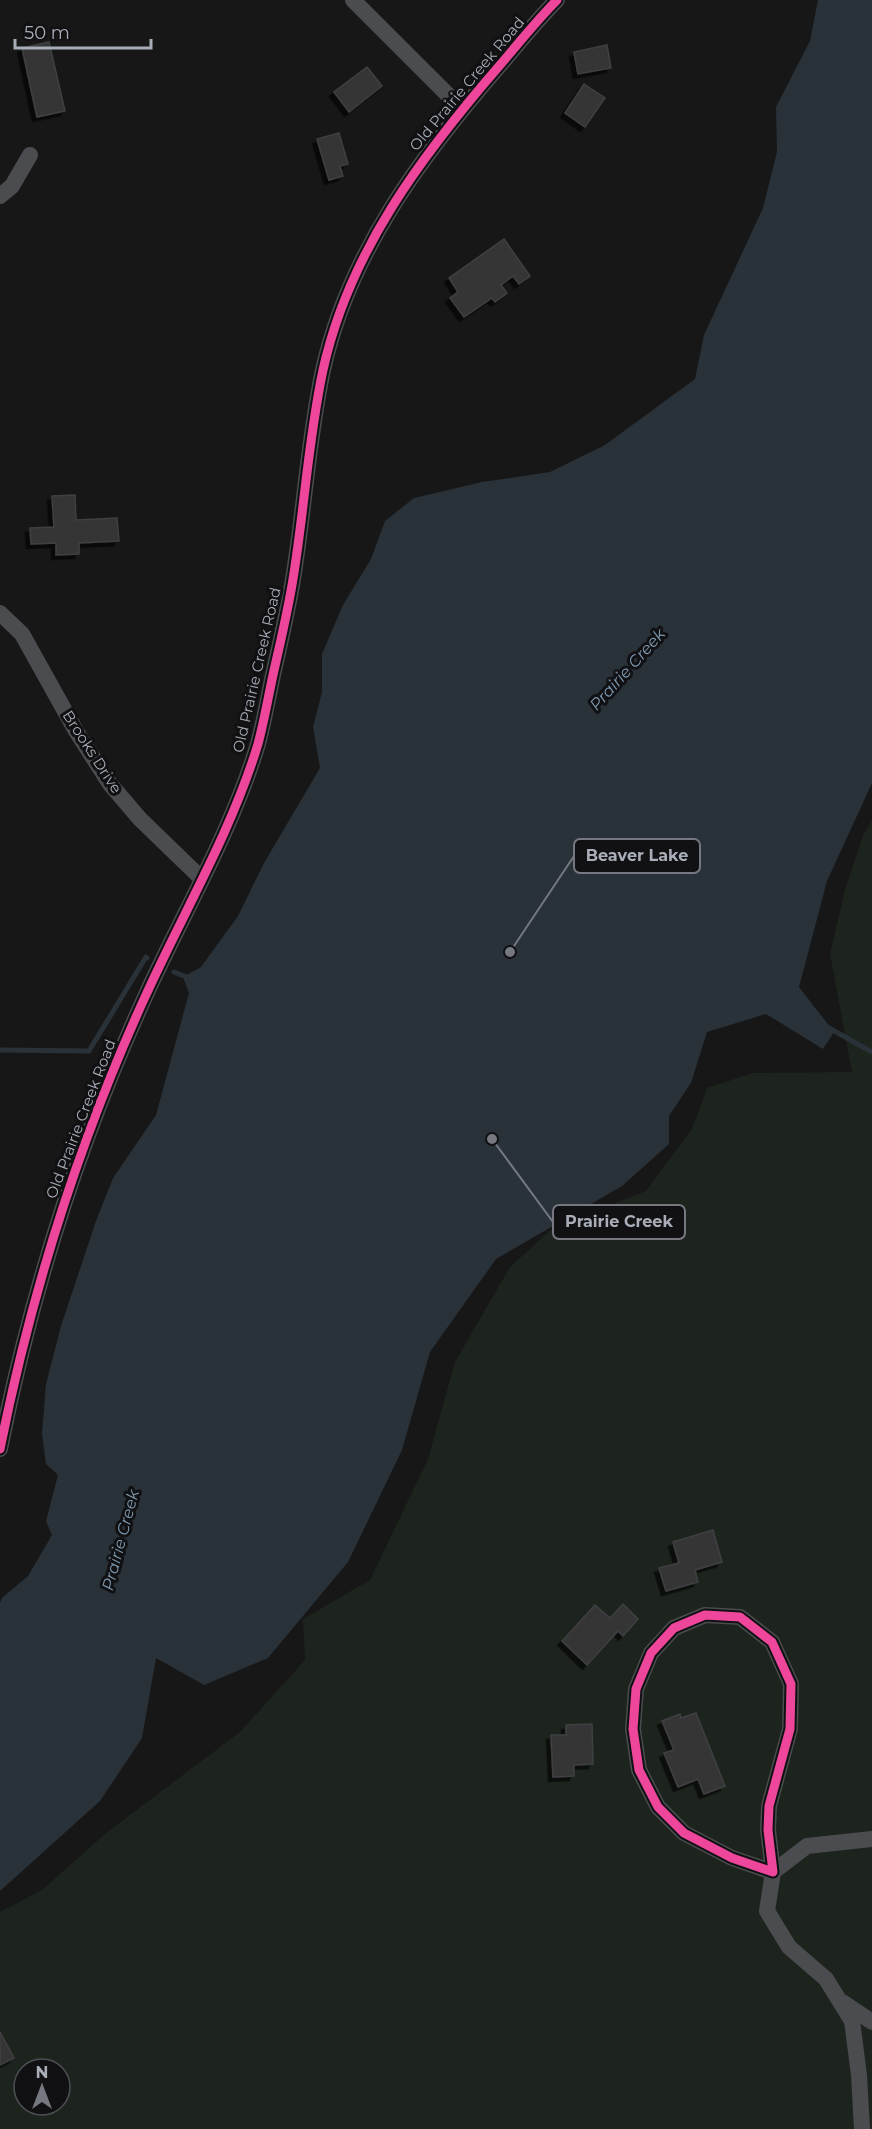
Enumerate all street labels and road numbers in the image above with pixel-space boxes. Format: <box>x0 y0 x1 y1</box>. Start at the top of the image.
street label: Old Prairie Creek Road <box>405 13 528 155</box>
street label: Old Prairie Creek Road <box>228 585 285 754</box>
street label: Brooks Drive <box>59 707 126 797</box>
street label: Old Prairie Creek Road <box>41 1036 120 1201</box>

